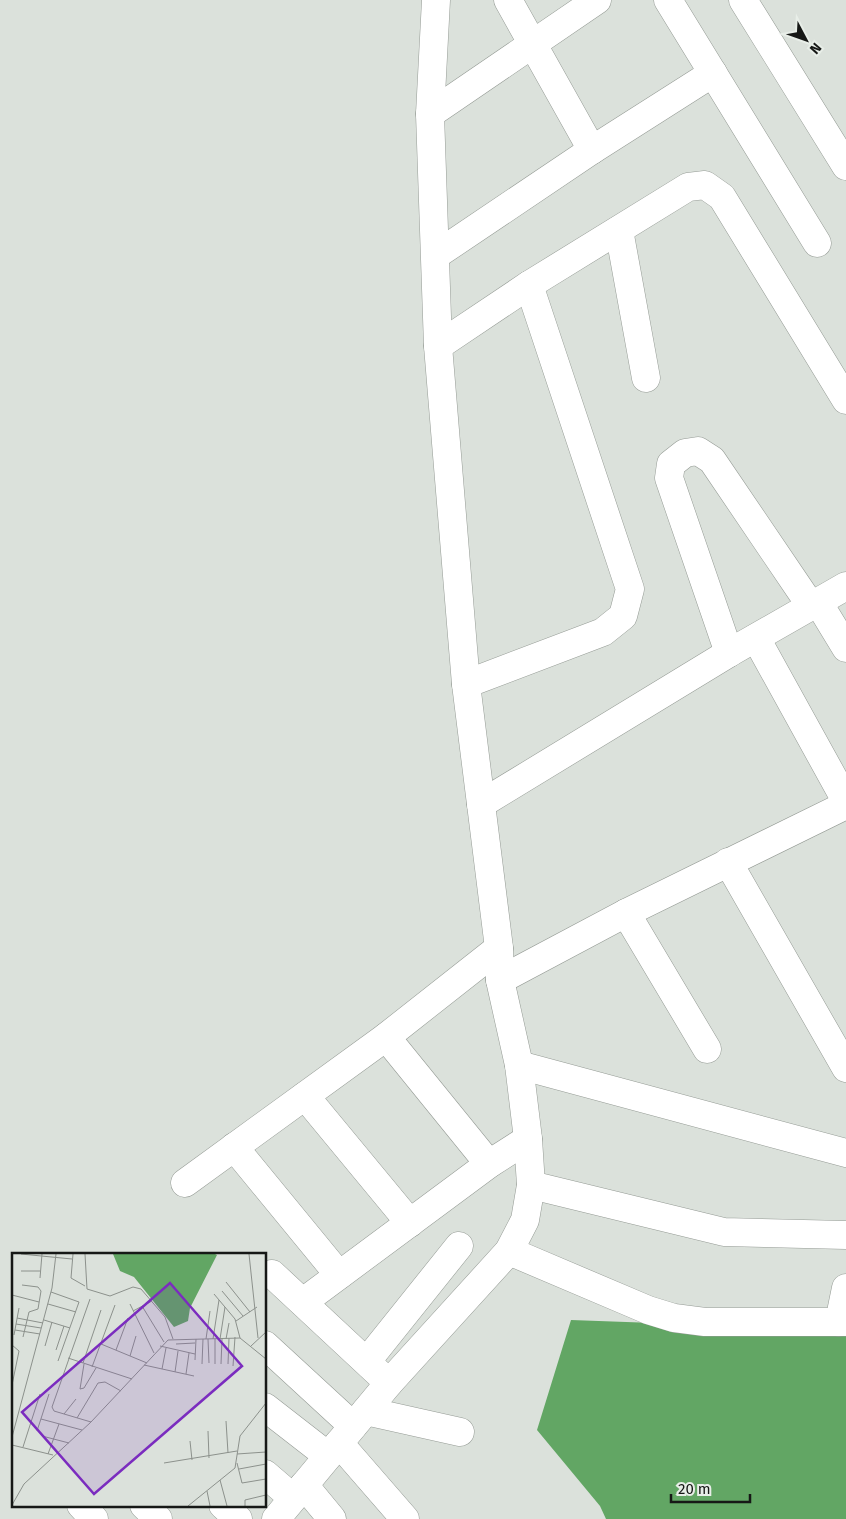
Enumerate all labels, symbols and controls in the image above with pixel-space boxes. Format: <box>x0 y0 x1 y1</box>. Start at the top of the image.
north arrow <box>781 15 831 65</box>
text: N <box>806 39 825 57</box>
inset map <box>12 1253 266 1506</box>
scale bar <box>671 1472 750 1504</box>
text: 20 m <box>678 1480 711 1498</box>

